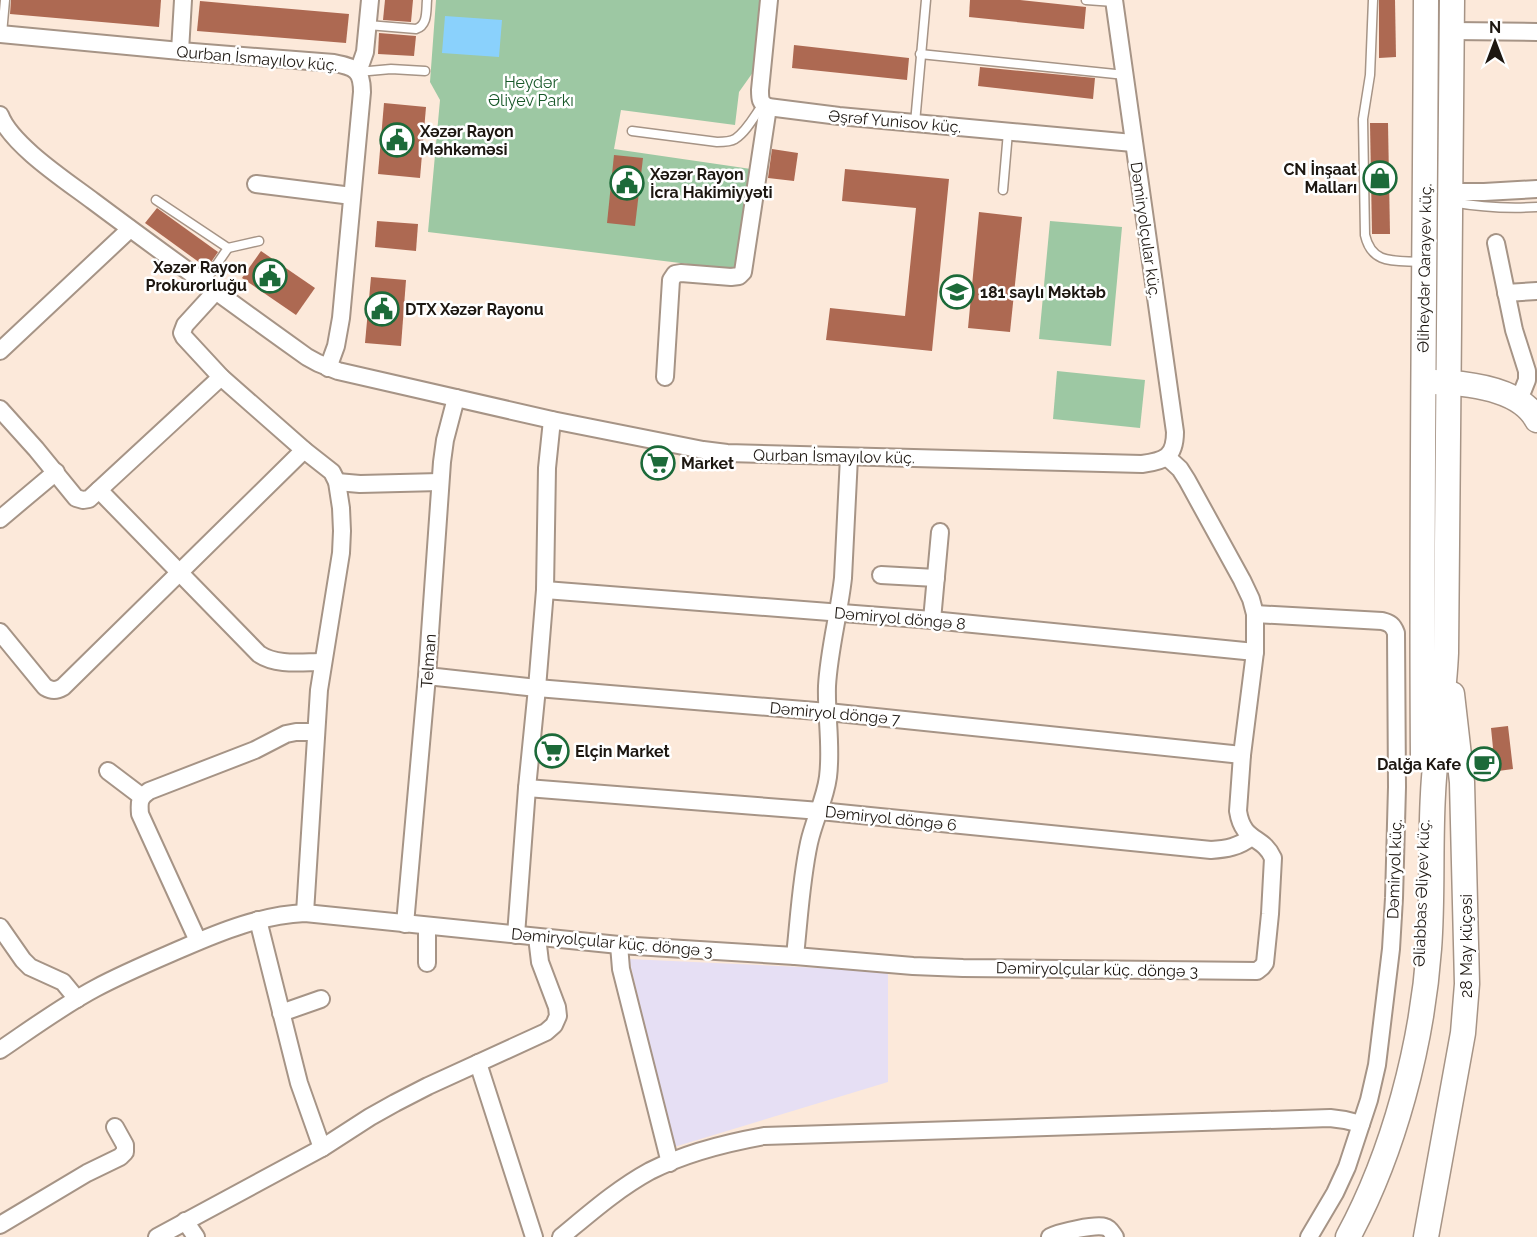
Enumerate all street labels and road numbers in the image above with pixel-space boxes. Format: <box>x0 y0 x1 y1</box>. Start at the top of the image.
street label: Qurban İsmayılov küç. <box>176 41 338 75</box>
street label: Əşrəf Yunisov küç. <box>828 106 962 137</box>
street label: Dəmiryolçular küç. <box>1127 161 1164 299</box>
street label: Əliheydər Qarayev küç. <box>1414 183 1435 353</box>
street label: Qurban İsmayılov küç. <box>753 445 915 467</box>
street label: Dəmiryol döngə 8 <box>833 603 967 634</box>
street label: Telman <box>417 633 440 689</box>
street label: Dəmiryol döngə 7 <box>769 698 902 729</box>
street label: Dəmiryol döngə 6 <box>824 802 958 835</box>
street label: Dəmiryol küç. <box>1383 819 1406 919</box>
street label: Əliabbas Əliyev küç. <box>1409 819 1434 967</box>
street label: 28 May küçəsi <box>1457 894 1476 998</box>
street label: Dəmiryolçular küç. döngə 3 <box>510 924 713 961</box>
street label: Dəmiryolçular küç. döngə 3 <box>996 958 1198 981</box>

